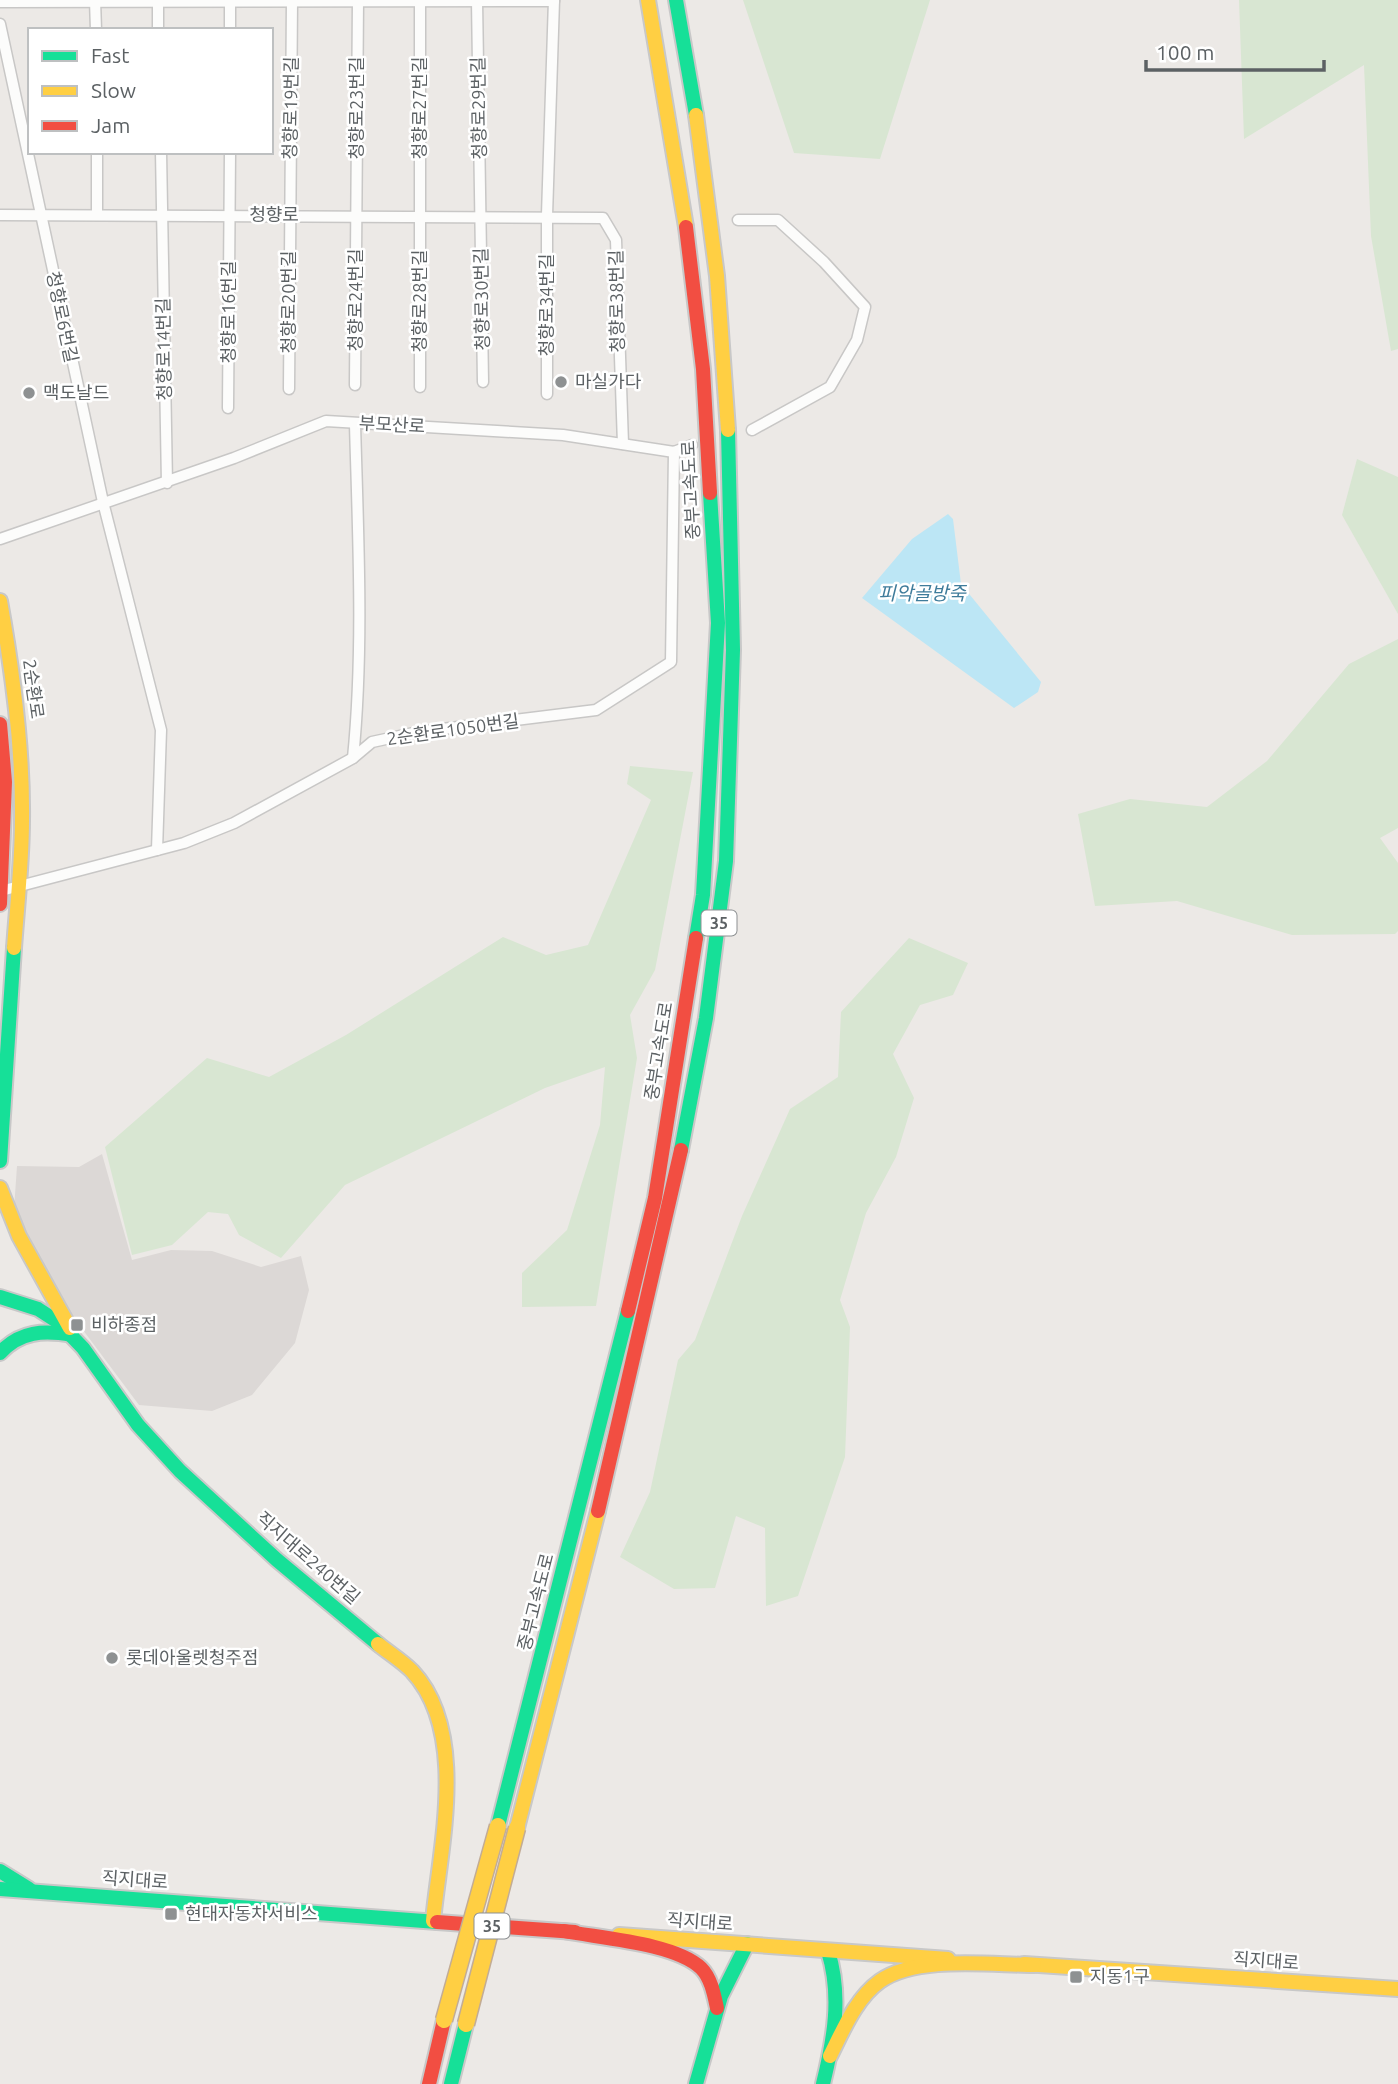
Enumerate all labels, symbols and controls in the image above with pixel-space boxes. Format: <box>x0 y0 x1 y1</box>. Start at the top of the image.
legend <box>28 28 273 154</box>
scale bar <box>1146 28 1324 72</box>
text: 100 m <box>1156 40 1214 64</box>
text: Fast <box>91 43 129 67</box>
street label: 청향로19번길 <box>279 56 301 160</box>
street label: 청향로23번길 <box>346 56 366 160</box>
street label: 청향로27번길 <box>409 56 429 160</box>
street label: 청향로29번길 <box>467 56 489 160</box>
text: Slow <box>91 78 136 102</box>
text: Jam <box>91 113 130 137</box>
street label: 청향로 <box>249 204 299 224</box>
street label: 청향로30번길 <box>470 247 492 351</box>
street label: 청향로24번길 <box>345 248 365 352</box>
street label: 청향로28번길 <box>409 249 429 353</box>
street label: 청향로38번길 <box>605 249 627 353</box>
street label: 청향로20번길 <box>278 250 298 354</box>
street label: 청향로34번길 <box>536 253 556 357</box>
street label: 청향로16번길 <box>218 260 238 364</box>
street label: 청향로6번길 <box>44 269 82 364</box>
street label: 청향로14번길 <box>152 297 174 401</box>
place label: 마실가다 <box>575 371 642 391</box>
marker: 마실가다 <box>553 374 569 390</box>
place label: 맥도날드 <box>43 382 109 402</box>
marker: 맥도날드 <box>21 385 37 401</box>
street label: 부모산로 <box>358 412 426 436</box>
street label: 중부고속도로 <box>677 440 703 540</box>
water label: 피악골방죽 <box>878 582 967 604</box>
street label: 2순환로 <box>20 658 48 720</box>
street label: 2순환로1050번길 <box>385 710 520 748</box>
road number: 35 <box>702 911 736 936</box>
street label: 중부고속도로 <box>640 1000 676 1101</box>
place label: 비하종점 <box>91 1314 157 1334</box>
marker: 비하종점 <box>69 1317 85 1333</box>
street label: 직지대로240번길 <box>253 1507 364 1607</box>
street label: 중부고속도로 <box>513 1551 557 1652</box>
place label: 롯데아울렛청주점 <box>126 1647 258 1667</box>
marker: 롯데아울렛청주점 <box>104 1650 120 1666</box>
street label: 직지대로 <box>101 1867 169 1891</box>
place label: 현대자동차서비스 <box>185 1903 317 1923</box>
marker: 현대자동차서비스 <box>163 1906 179 1922</box>
street label: 직지대로 <box>666 1909 734 1933</box>
road number: 35 <box>475 1914 510 1938</box>
street label: 직지대로 <box>1232 1948 1300 1972</box>
place label: 지동1구 <box>1090 1966 1150 1986</box>
marker: 지동1구 <box>1068 1969 1084 1985</box>

